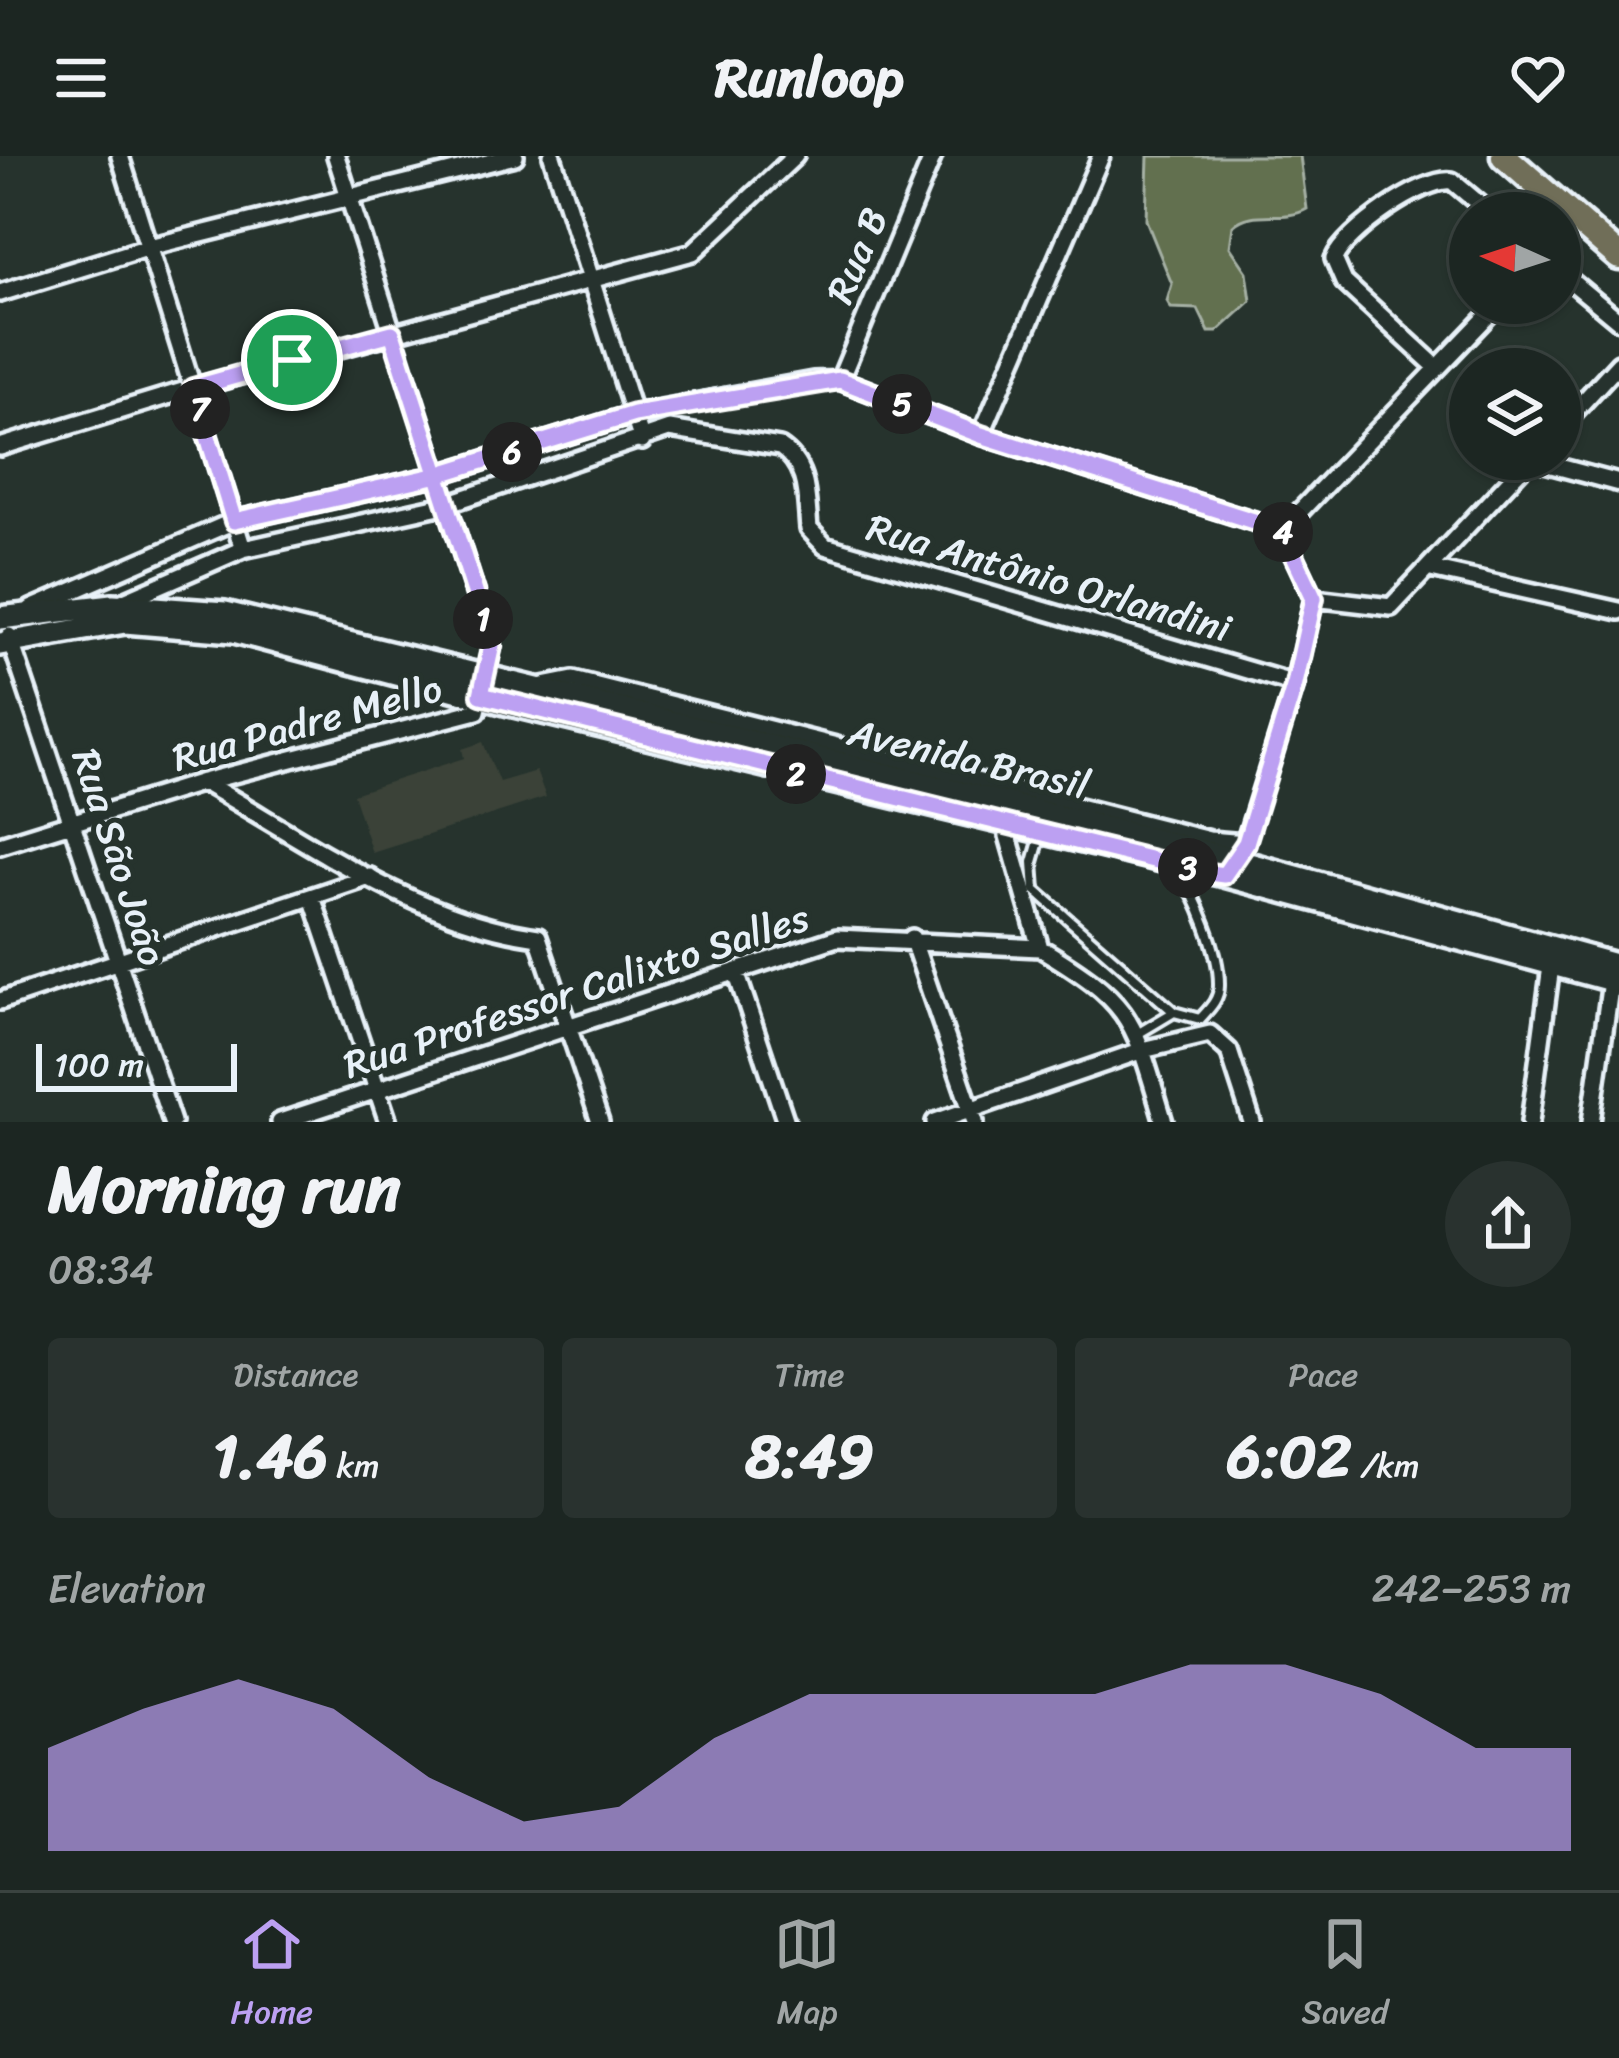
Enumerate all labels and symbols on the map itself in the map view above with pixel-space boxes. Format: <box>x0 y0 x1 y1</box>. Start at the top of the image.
north arrow <box>1449 192 1581 324</box>
street label: Rua B <box>805 196 908 314</box>
pin <box>241 309 343 411</box>
pin: 5 <box>872 374 932 434</box>
pin: 7 <box>170 379 230 439</box>
pin: 6 <box>482 422 542 482</box>
street label: Rua Antônio Orlandini <box>859 493 1240 663</box>
pin: 4 <box>1253 502 1313 562</box>
pin: 1 <box>453 589 513 649</box>
street label: Rua Padre Mello <box>165 653 450 792</box>
street label: Avenida Brasil <box>840 697 1097 820</box>
street label: Rua São João <box>52 739 187 975</box>
pin: 2 <box>766 744 826 804</box>
pin: 3 <box>1158 838 1218 898</box>
street label: Rua Professor Calixto Salles <box>334 883 818 1098</box>
scale bar <box>36 1038 237 1091</box>

